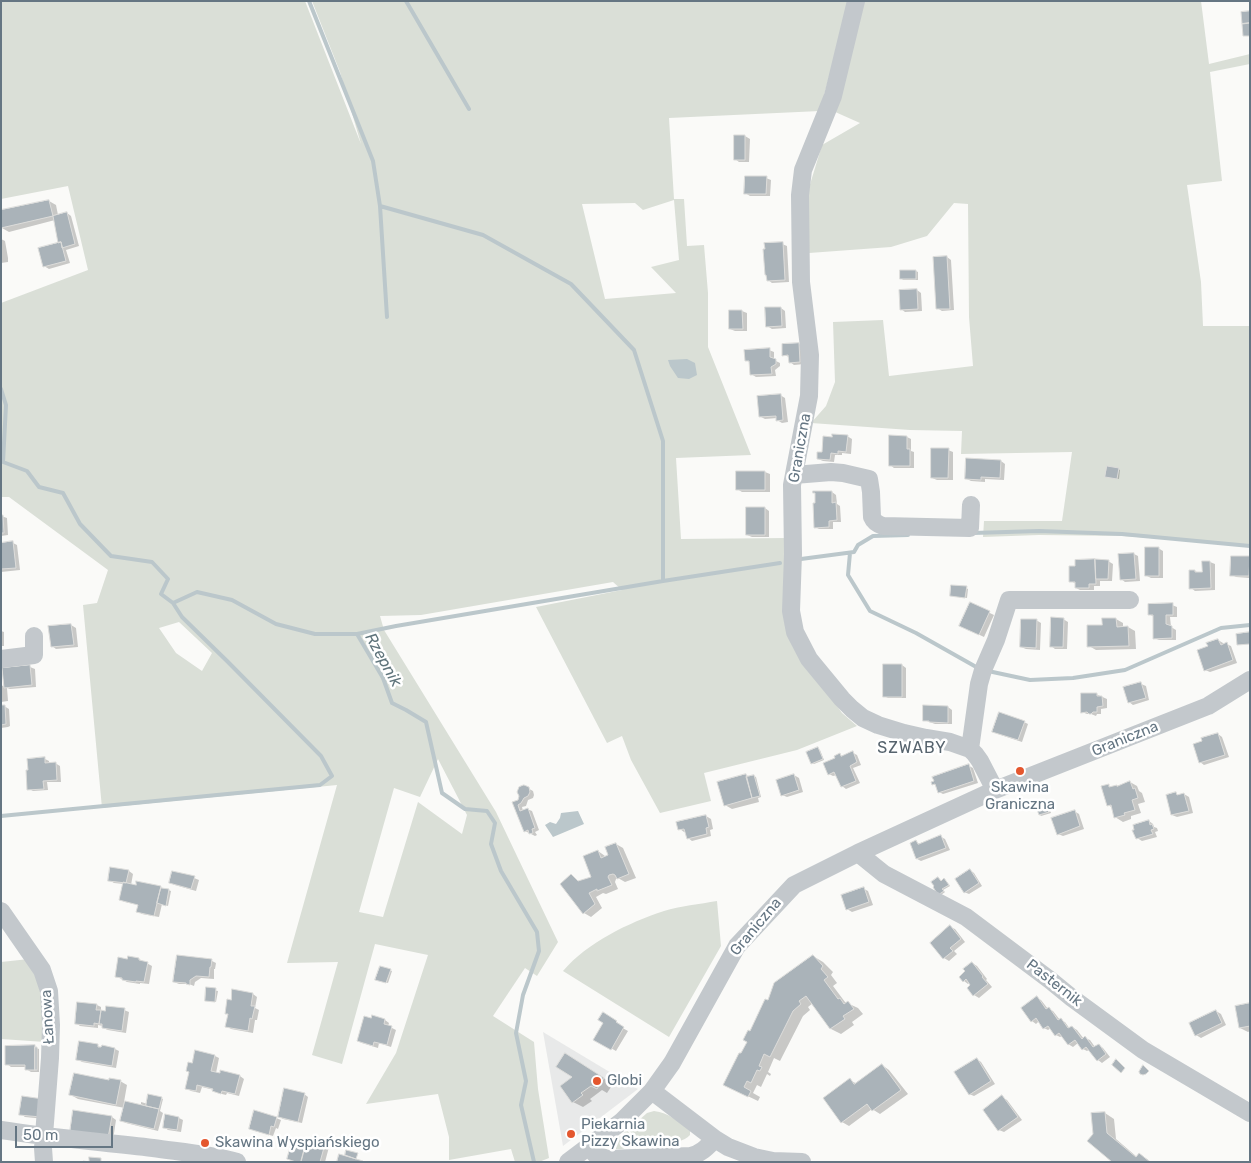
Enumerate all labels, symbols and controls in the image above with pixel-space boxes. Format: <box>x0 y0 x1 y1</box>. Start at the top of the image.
street label: Graniczna <box>785 412 815 484</box>
water label: Rzepnik <box>360 630 406 690</box>
street label: Graniczna <box>1089 718 1161 760</box>
district label: SZWABY <box>877 738 947 758</box>
marker: Skawina Graniczna <box>1014 765 1026 777</box>
place label: Skawina Graniczna <box>985 779 1055 814</box>
street label: Graniczna <box>727 894 785 960</box>
street label: Pasternik <box>1023 956 1085 1010</box>
street label: Łanowa <box>38 989 58 1045</box>
place label: Globi <box>607 1072 642 1090</box>
marker: Globi <box>591 1075 603 1087</box>
scale bar <box>18 1116 115 1148</box>
place label: Piekarnia Pizzy Skawina <box>581 1116 680 1151</box>
text: 50 m <box>23 1126 58 1144</box>
marker: Piekarnia Pizzy Skawina <box>565 1128 577 1140</box>
place label: Skawina Wyspiańskiego <box>215 1134 380 1152</box>
marker: Skawina Wyspiańskiego <box>199 1137 211 1149</box>

